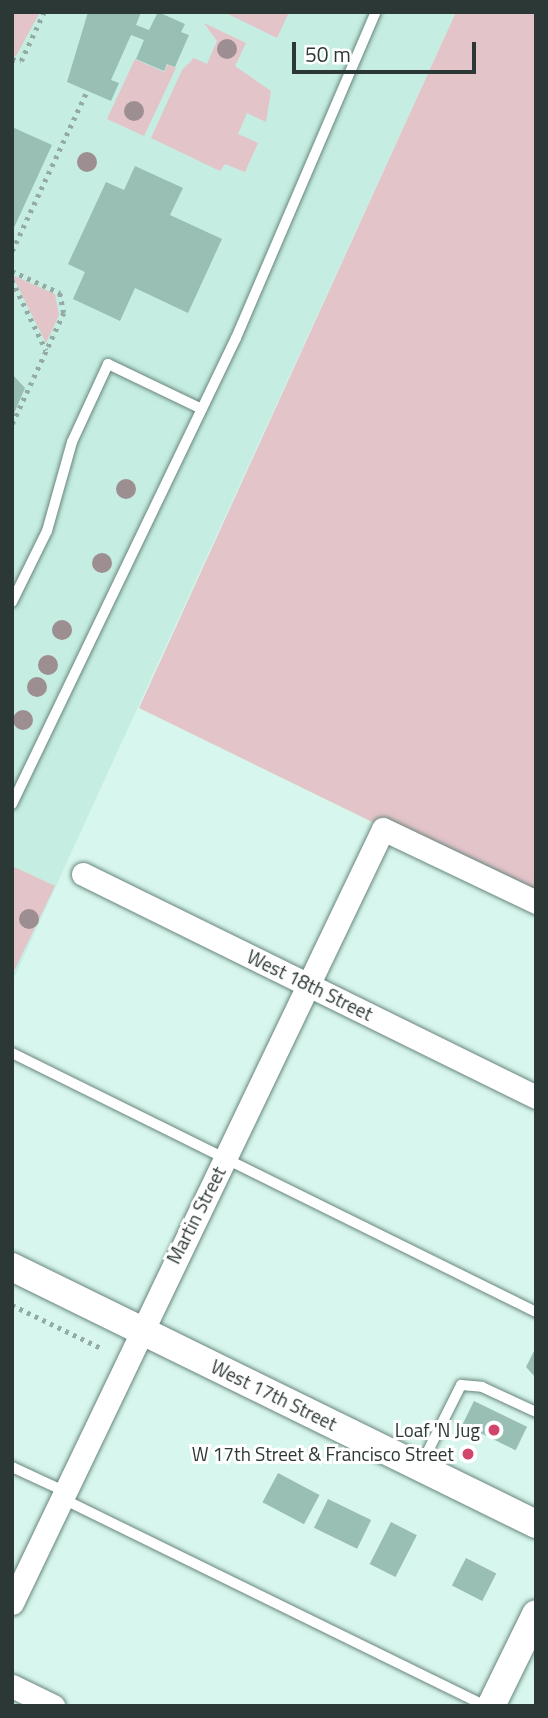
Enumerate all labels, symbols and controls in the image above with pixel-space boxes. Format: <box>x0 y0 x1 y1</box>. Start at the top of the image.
scale bar <box>296 28 480 72</box>
text: 50 m <box>305 38 351 70</box>
street label: West 18th Street <box>243 945 377 1025</box>
street label: Martin Street <box>162 1162 230 1268</box>
street label: West 17th Street <box>207 1355 341 1435</box>
place label: Loaf 'N Jug <box>395 1419 480 1441</box>
marker: Loaf 'N Jug <box>486 1422 502 1438</box>
place label: W 17th Street & Francisco Street <box>192 1443 454 1465</box>
marker: W 17th Street & Francisco Street <box>460 1446 476 1462</box>

